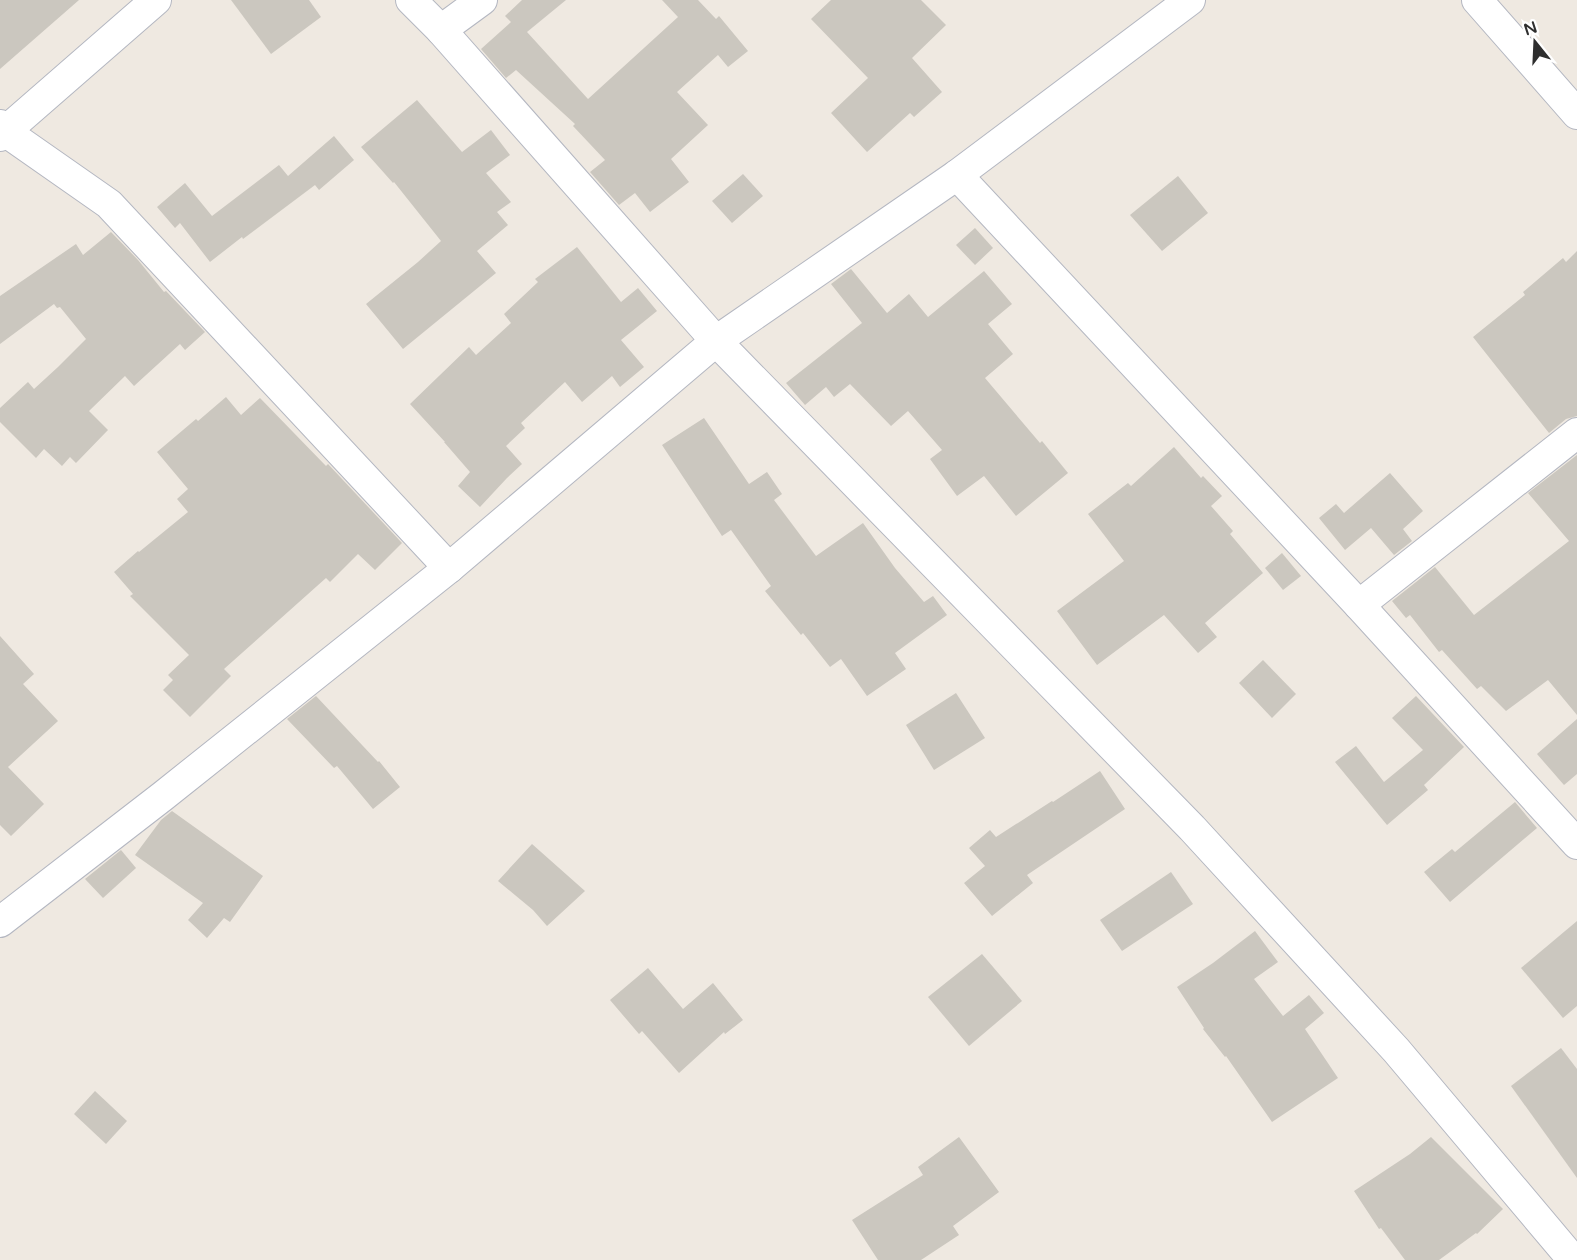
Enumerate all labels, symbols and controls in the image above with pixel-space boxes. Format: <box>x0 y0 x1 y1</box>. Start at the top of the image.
north arrow <box>1505 12 1565 72</box>
text: N <box>1521 17 1540 40</box>

